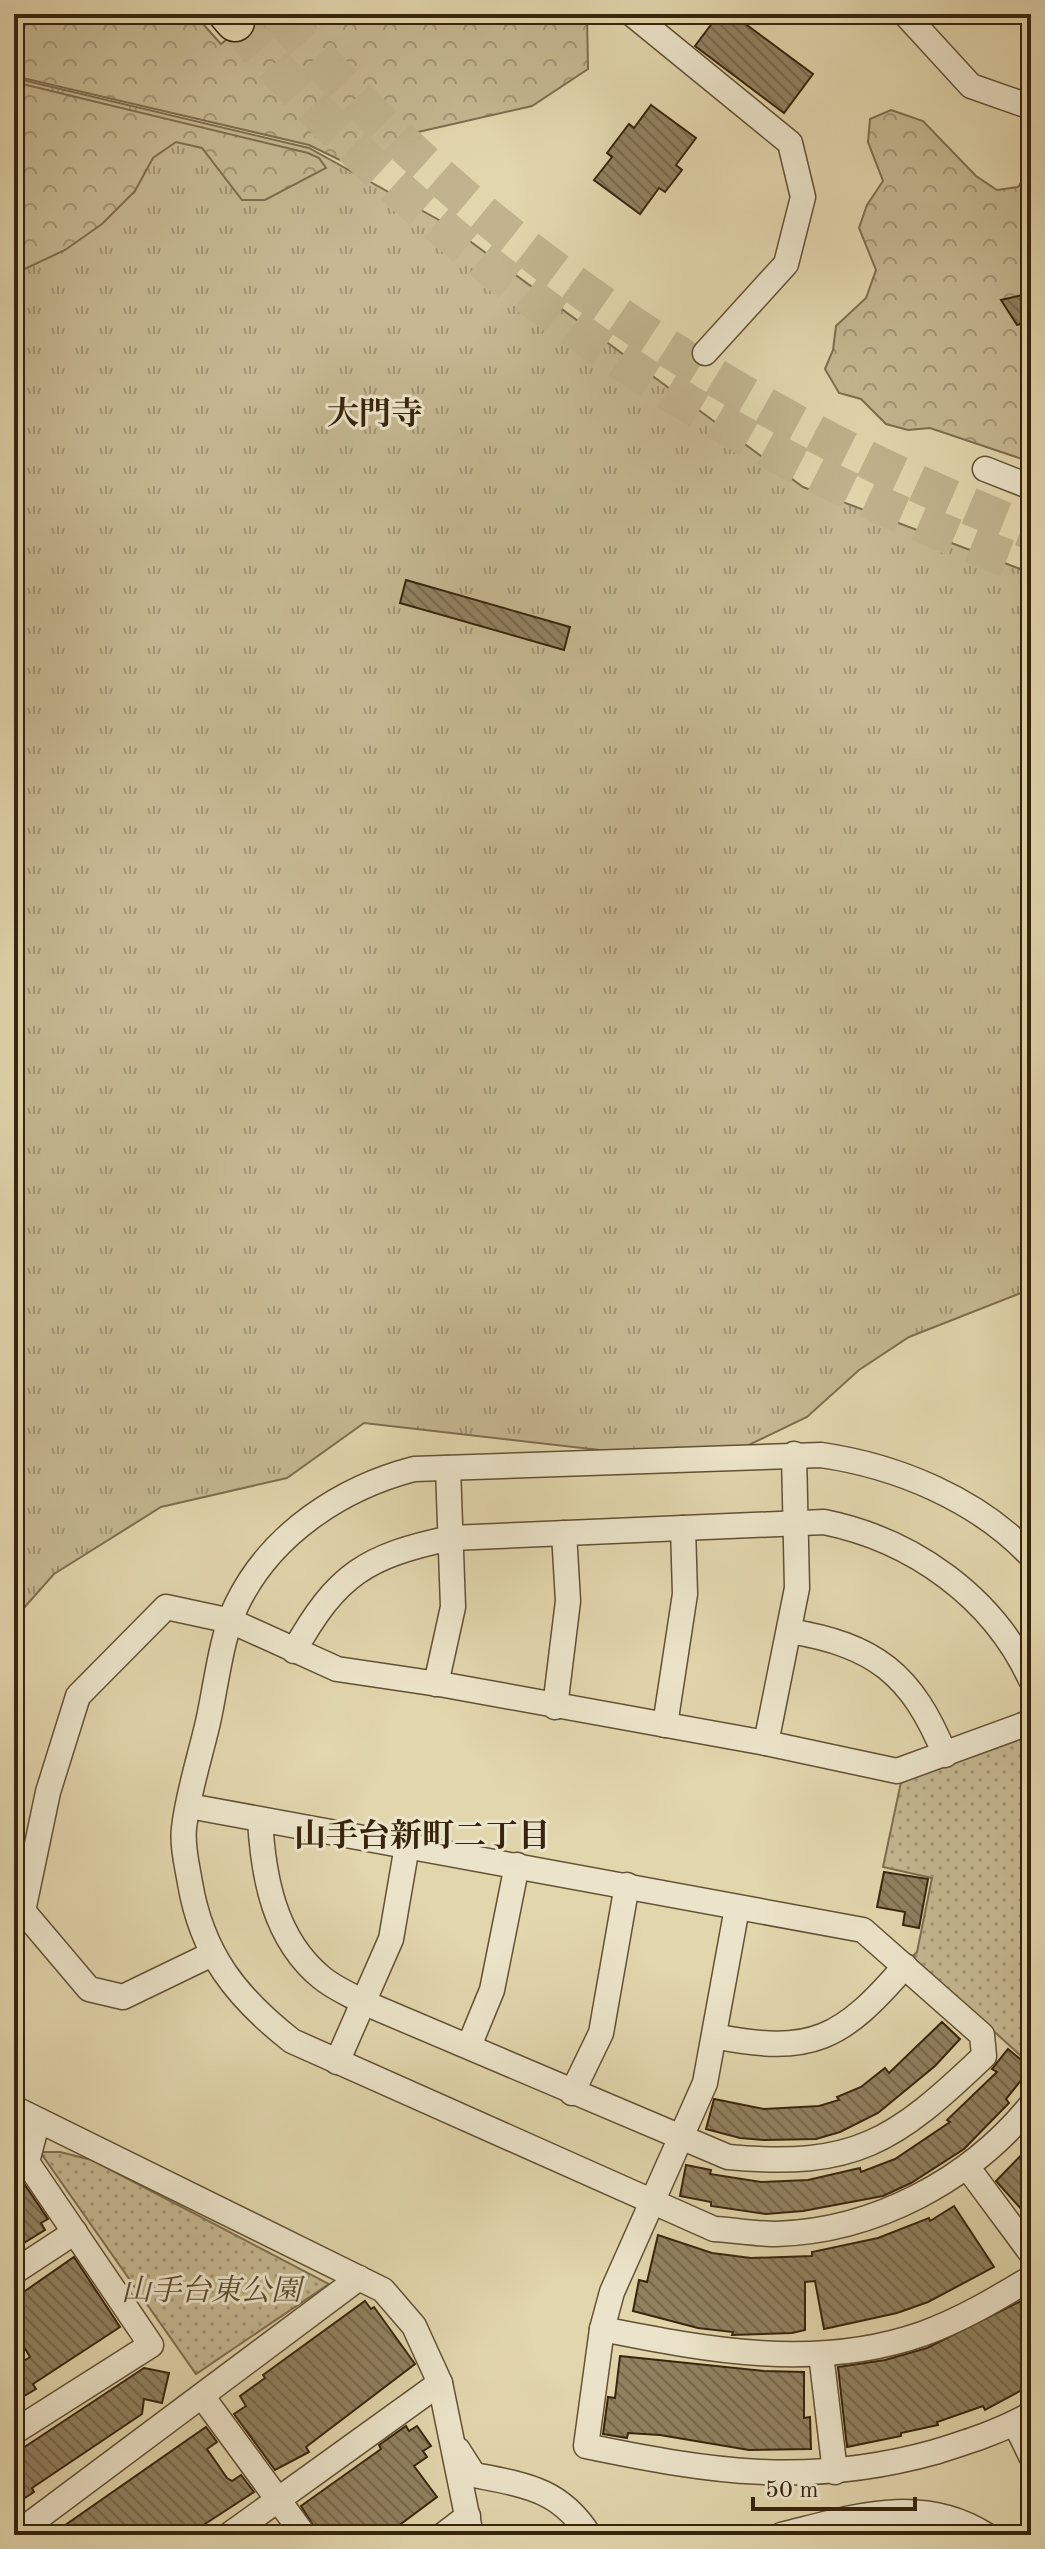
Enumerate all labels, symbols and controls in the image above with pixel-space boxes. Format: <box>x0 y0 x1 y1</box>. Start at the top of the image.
district label: 大門寺 <box>327 396 423 432</box>
district label: 山手台新町二丁目 <box>294 1818 550 1854</box>
park label: 山手台東公園 <box>121 2274 306 2307</box>
scale bar <box>753 2461 915 2511</box>
text: 50 m <box>765 2479 819 2503</box>

